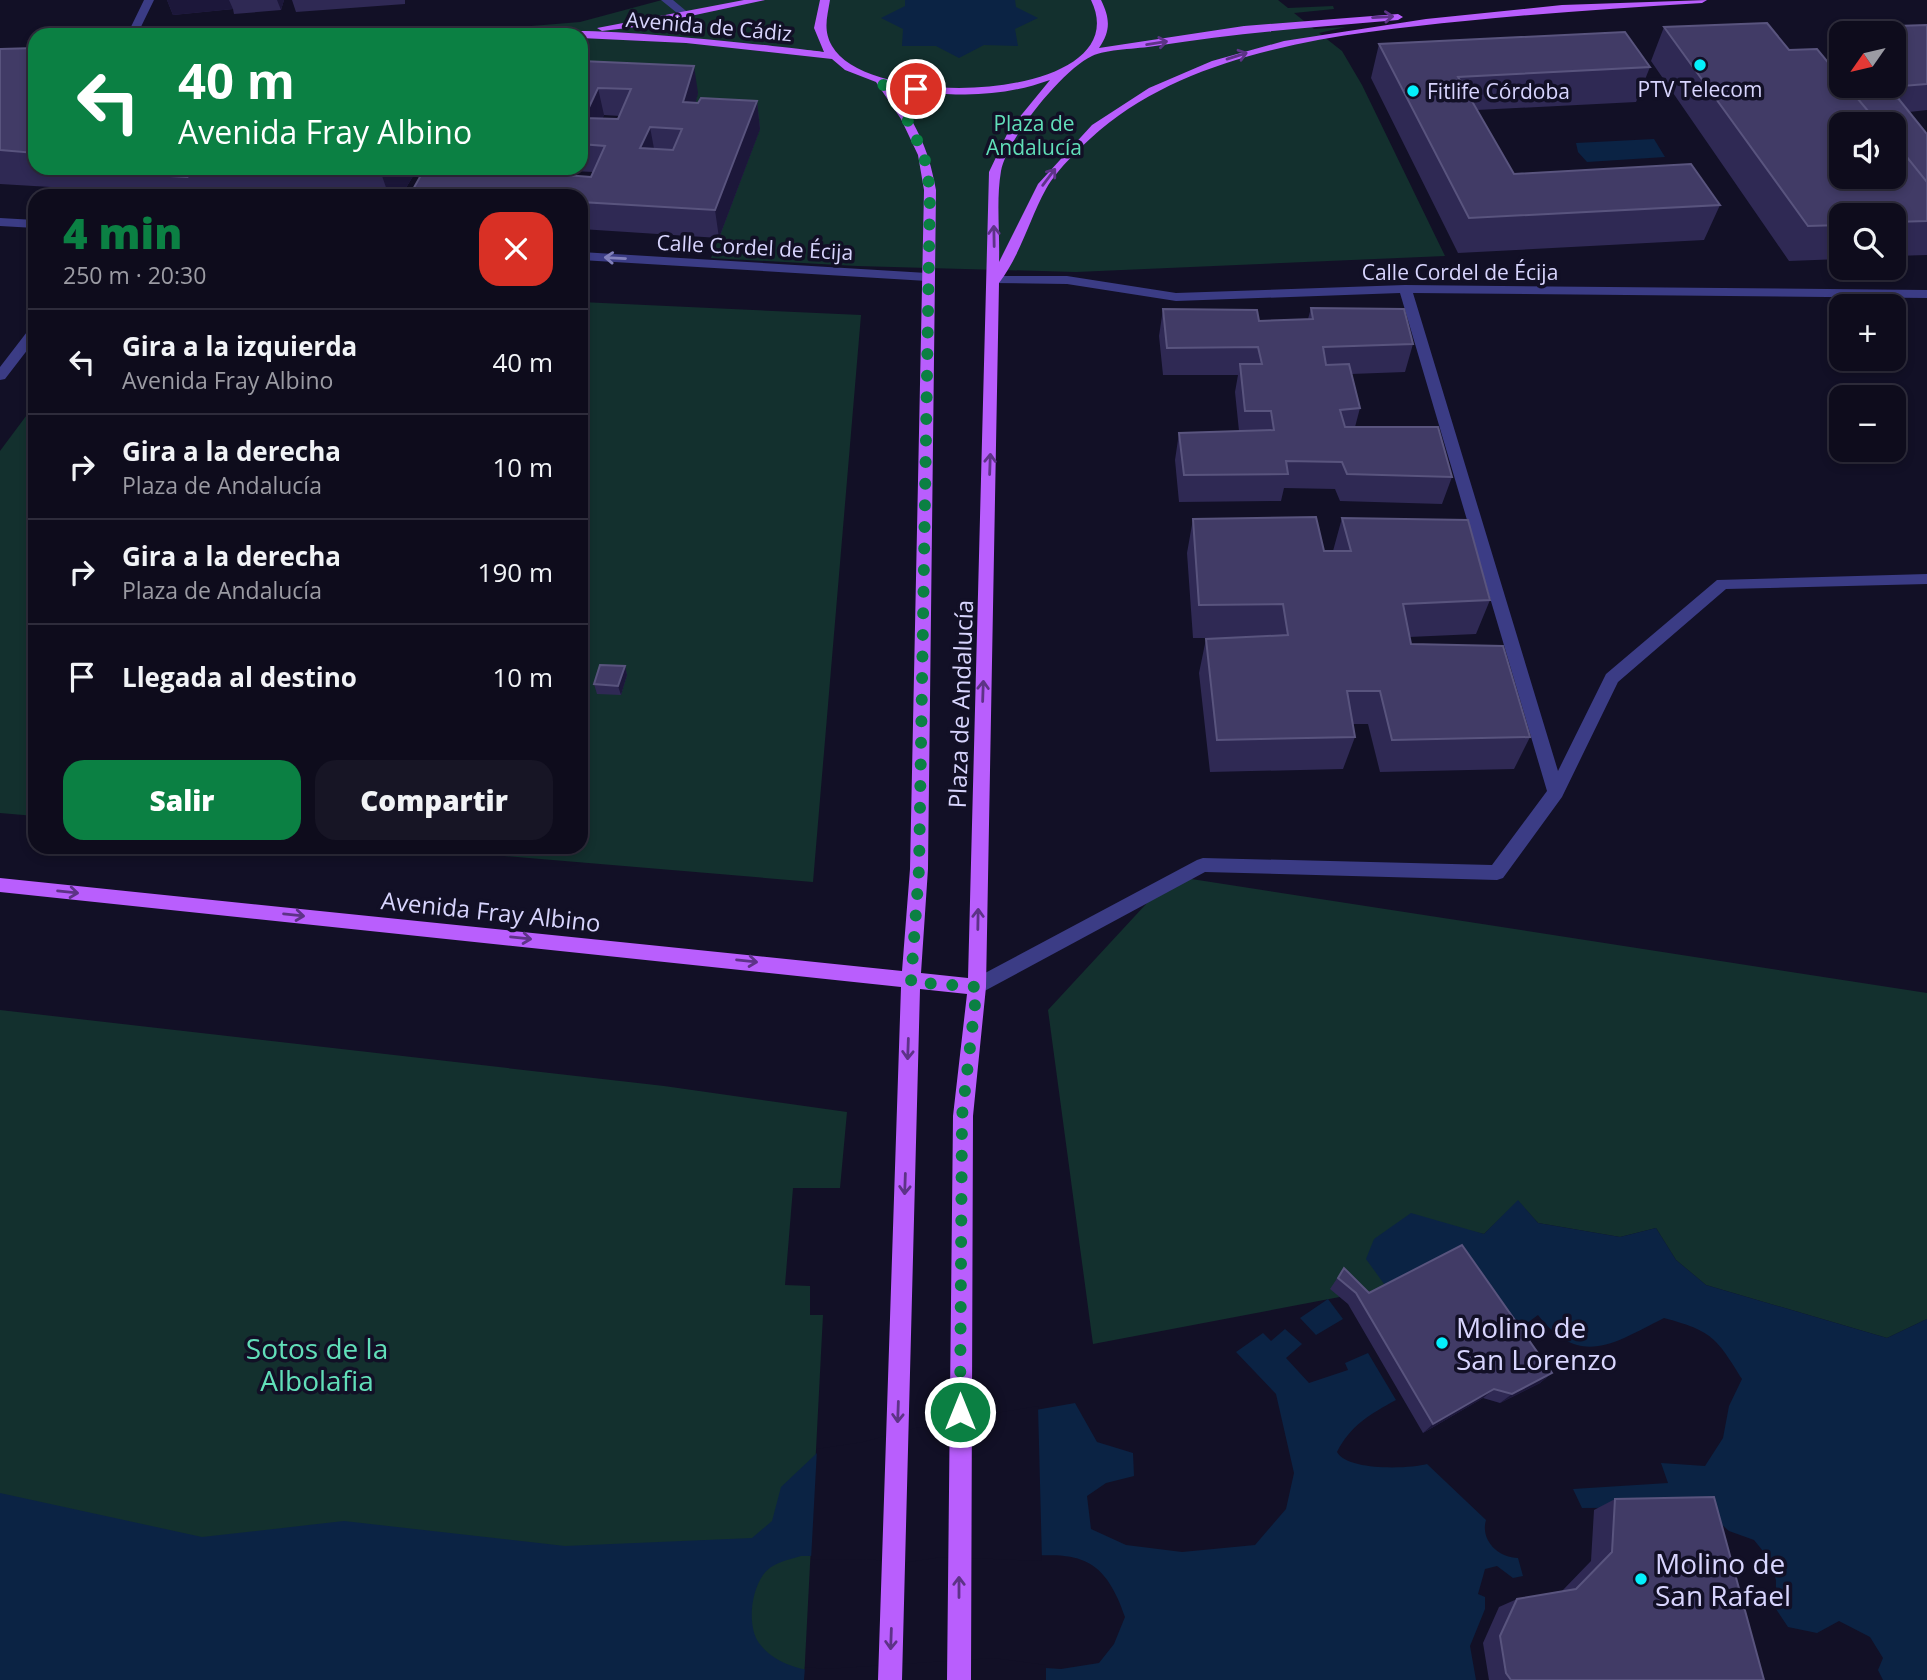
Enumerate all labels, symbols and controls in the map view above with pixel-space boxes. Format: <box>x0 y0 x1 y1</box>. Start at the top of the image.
street label: Avenida de Cádiz <box>625 5 793 47</box>
one-way arrow <box>1371 11 1394 24</box>
north arrow <box>1829 21 1906 98</box>
map controls <box>1829 21 1906 462</box>
one-way arrow <box>1145 36 1168 49</box>
text: 40 m <box>178 47 295 113</box>
one-way arrow <box>1226 48 1248 61</box>
icon: left <box>63 56 154 147</box>
marker: PTV Telecom <box>1692 57 1708 73</box>
pin <box>886 59 946 119</box>
icon: arrive <box>897 70 935 108</box>
place label: PTV Telecom <box>1638 75 1762 103</box>
place label: Fitlife Córdoba <box>1427 77 1570 105</box>
marker: Fitlife Córdoba <box>1405 83 1421 99</box>
park label: Plaza de Andalucía <box>986 109 1082 161</box>
text: Avenida Fray Albino <box>178 110 472 153</box>
button: sound <box>1829 112 1906 189</box>
one-way arrow <box>1042 168 1057 186</box>
button: search <box>1829 203 1906 280</box>
text: 4 min <box>63 204 182 261</box>
button: close <box>479 212 553 286</box>
one-way arrow <box>987 225 1000 248</box>
street label: Calle Cordel de Écija <box>656 228 854 266</box>
one-way arrow <box>604 252 627 265</box>
street label: Calle Cordel de Écija <box>1362 258 1558 286</box>
text: 250 m · 20:30 <box>63 259 206 291</box>
button: + <box>1829 294 1906 371</box>
text: Gira a la izquierda <box>122 328 357 364</box>
icon: left <box>63 343 101 381</box>
text: 40 m <box>492 344 553 380</box>
text: Avenida Fray Albino <box>122 364 333 396</box>
button: − <box>1829 385 1906 462</box>
text: Gira a la derecha <box>122 433 341 469</box>
icon: right <box>63 448 101 486</box>
text: 10 m <box>492 449 553 485</box>
one-way arrow <box>983 452 996 475</box>
text: Plaza de Andalucía <box>122 469 322 501</box>
text: Gira a la derecha <box>122 538 341 574</box>
icon: right <box>63 553 101 591</box>
text: 190 m <box>478 554 553 590</box>
text: Plaza de Andalucía <box>122 574 322 606</box>
street label: Plaza de Andalucía <box>940 599 980 809</box>
icon: arrive <box>63 658 101 696</box>
text: Llegada al destino <box>122 659 357 695</box>
text: 10 m <box>492 659 553 695</box>
one-way arrow <box>977 680 990 703</box>
button: Salir <box>63 760 301 840</box>
button: Compartir <box>315 760 553 840</box>
street label: Avenida Fray Albino <box>380 883 602 939</box>
one-way arrow <box>56 886 79 899</box>
one-way arrow <box>971 907 985 930</box>
one-way arrow <box>282 909 305 922</box>
one-way arrow <box>509 932 531 945</box>
one-way arrow <box>735 955 758 968</box>
one-way arrow <box>902 1037 915 1060</box>
one-way arrow <box>899 1173 912 1196</box>
place label: Molino de San Lorenzo <box>1456 1308 1617 1378</box>
park label: Sotos de la Albolafia <box>246 1329 388 1399</box>
marker: Molino de San Lorenzo <box>1434 1335 1450 1351</box>
position arrow <box>923 1375 997 1449</box>
one-way arrow <box>891 1400 905 1423</box>
place label: Molino de San Rafael <box>1655 1544 1791 1614</box>
marker: Molino de San Rafael <box>1633 1571 1649 1587</box>
one-way arrow <box>952 1576 966 1599</box>
one-way arrow <box>884 1627 897 1650</box>

